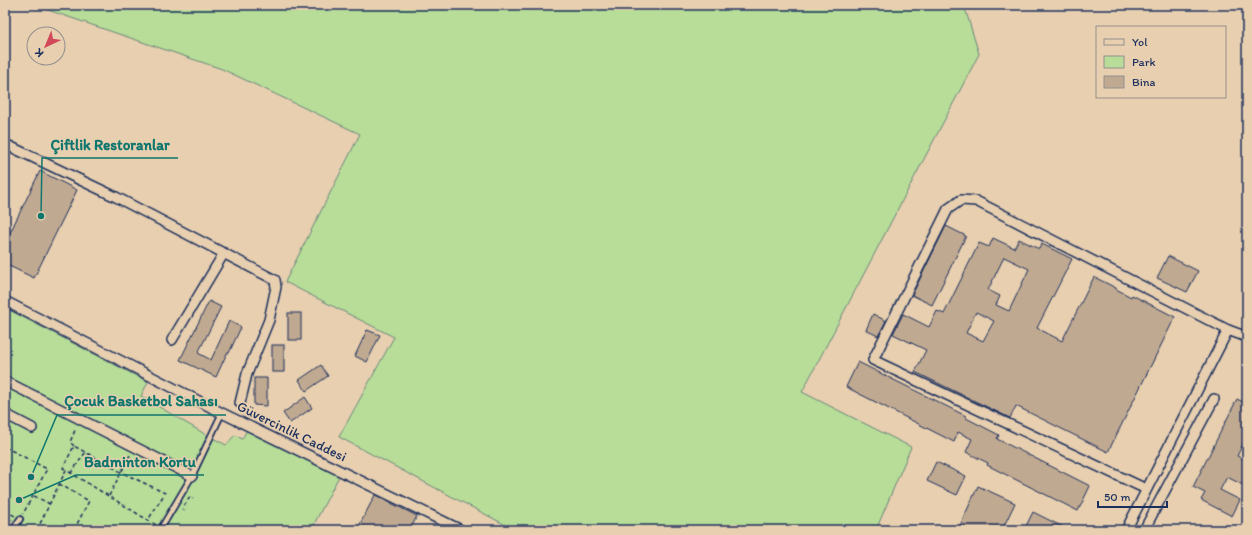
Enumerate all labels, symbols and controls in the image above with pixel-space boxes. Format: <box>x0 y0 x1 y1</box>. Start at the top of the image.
north arrow <box>26 26 66 66</box>
legend <box>1096 26 1226 98</box>
text: Yol <box>1132 35 1148 49</box>
text: K <box>32 45 46 60</box>
text: Park <box>1132 55 1156 69</box>
text: Bina <box>1132 75 1156 89</box>
callout: Çiftlik Restoranlar <box>42 131 178 158</box>
text: Çiftlik Restoranlar <box>50 136 170 155</box>
callout: Çocuk Basketbol Sahası <box>57 388 226 415</box>
text: Çocuk Basketbol Sahası <box>64 392 218 411</box>
street label: Güvercinlik Caddesi <box>234 398 349 465</box>
callout: Badminton Kortu <box>76 448 204 475</box>
text: Badminton Kortu <box>84 453 197 471</box>
scale bar <box>1098 483 1167 509</box>
text: 50 m <box>1104 490 1130 504</box>

